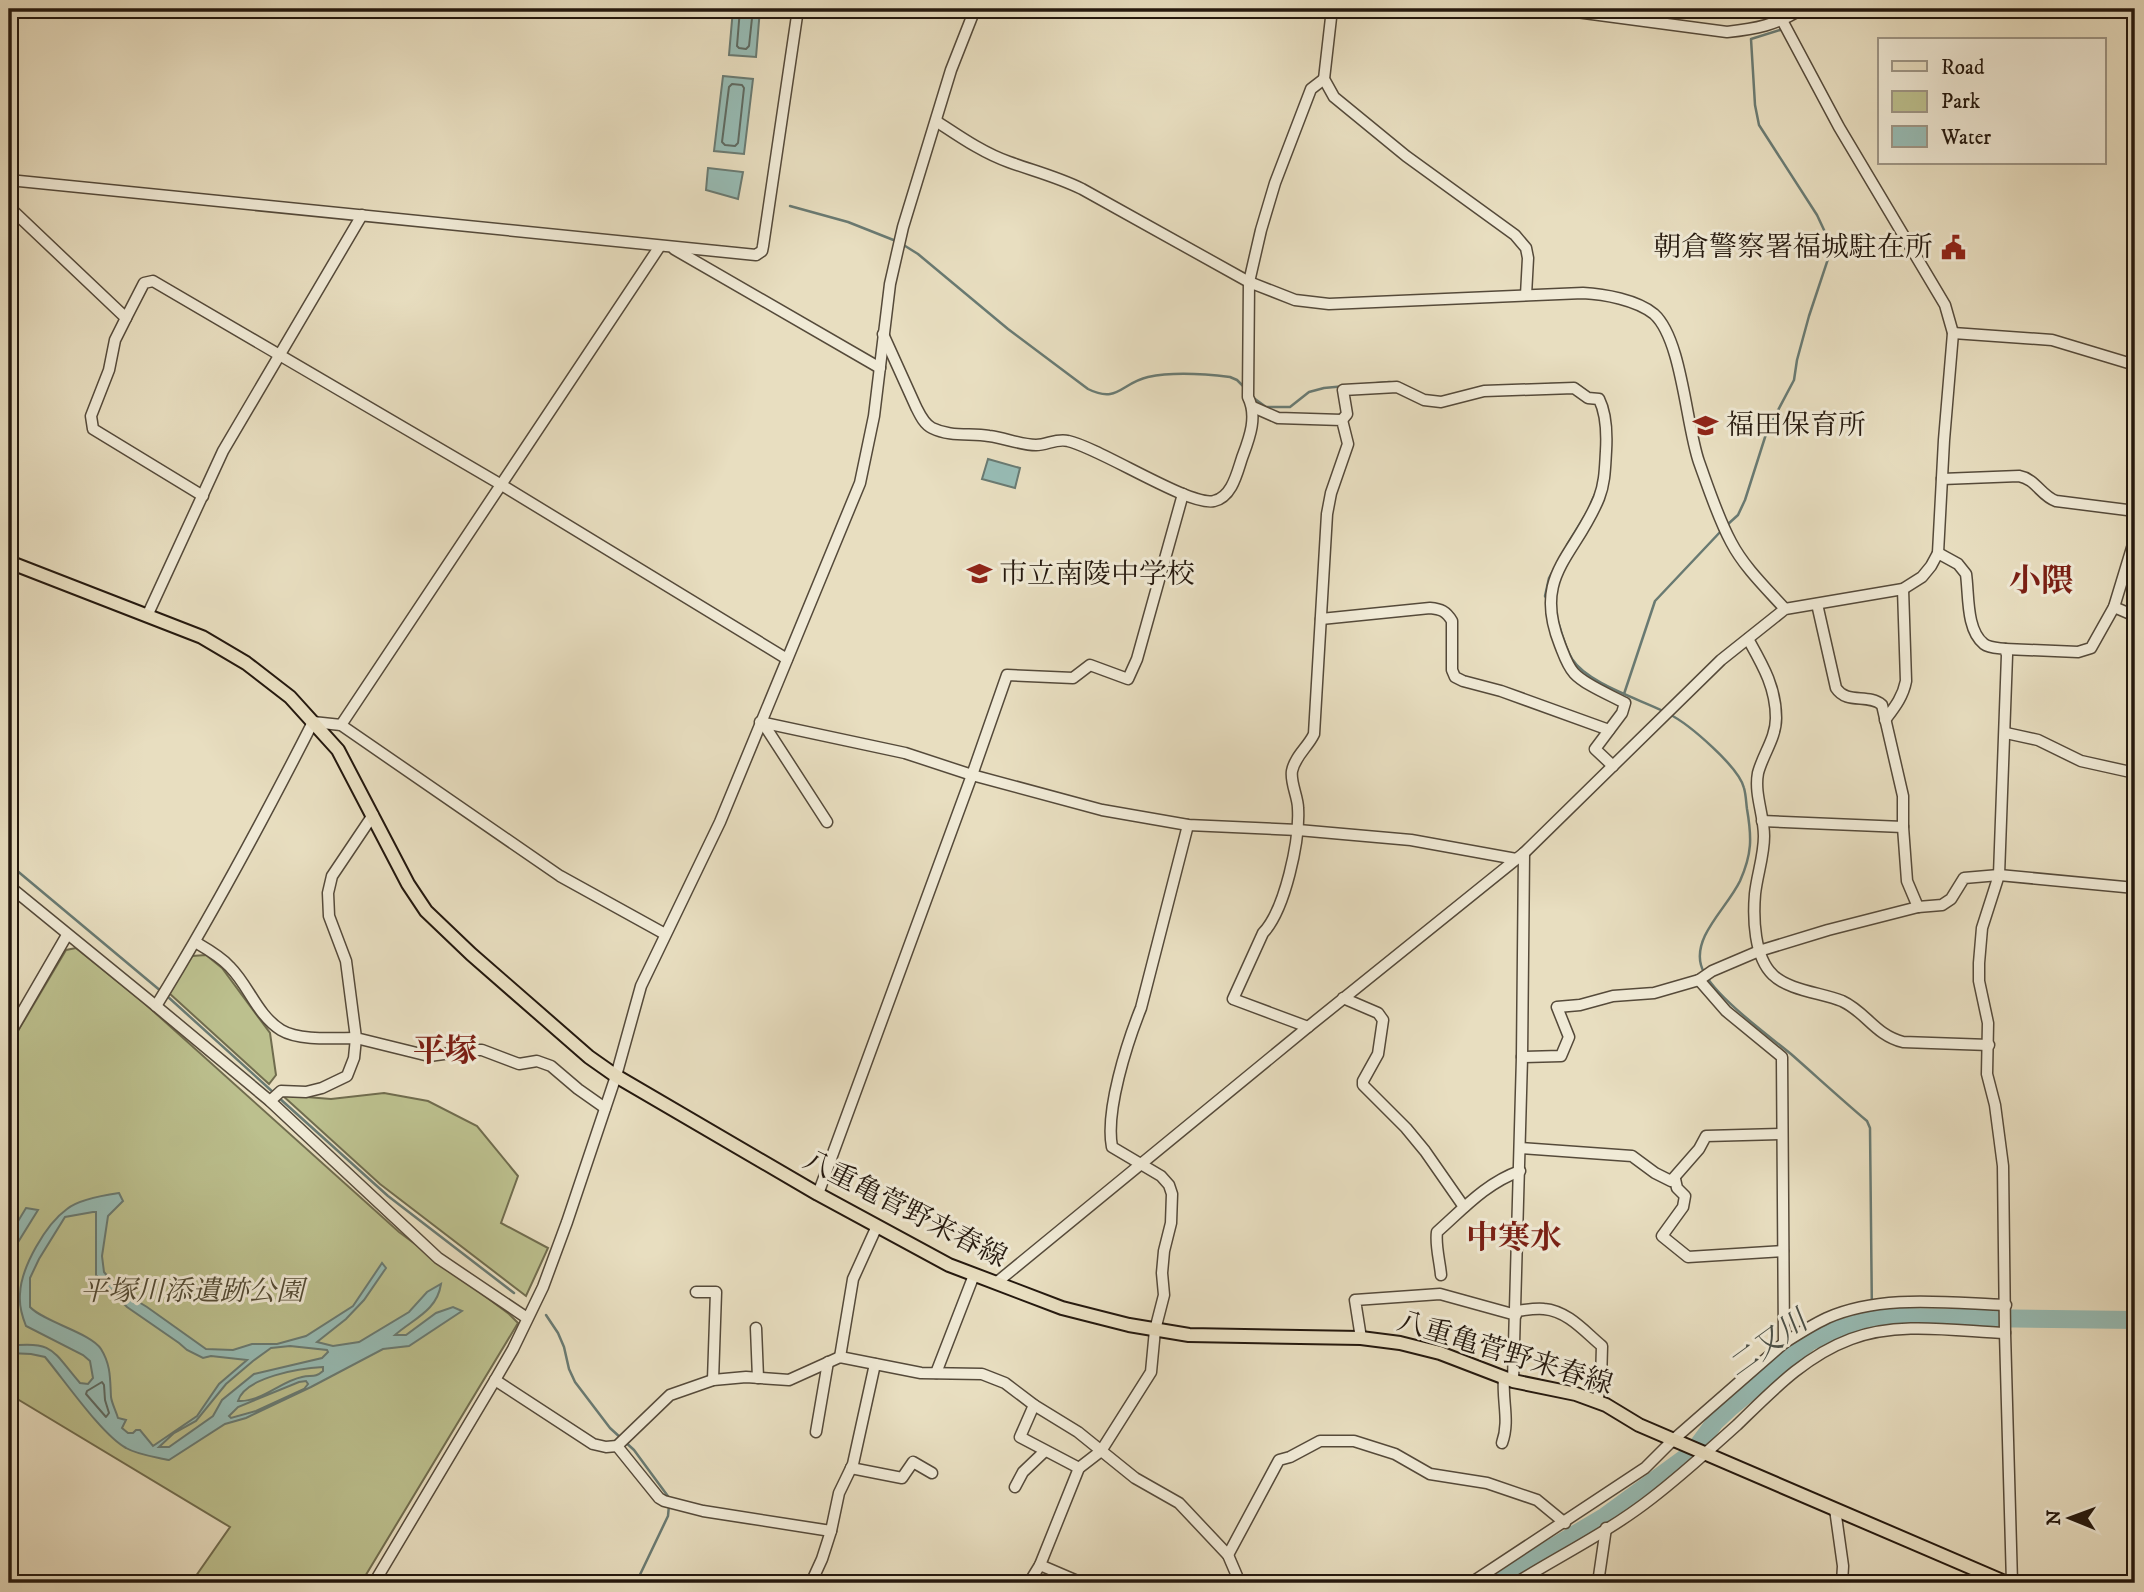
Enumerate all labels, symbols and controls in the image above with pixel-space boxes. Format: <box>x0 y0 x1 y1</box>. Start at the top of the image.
legend <box>1878 38 2106 164</box>
text: Road <box>1941 55 1985 81</box>
text: Park <box>1941 89 1981 115</box>
text: Water <box>1940 125 1991 151</box>
place label: 朝倉警察署福城駐在所 <box>1653 230 1933 265</box>
public building icon: 朝倉警察署福城駐在所 <box>1939 233 1967 261</box>
place label: 福田保育所 <box>1726 408 1866 443</box>
school or university icon: 福田保育所 <box>1692 411 1720 439</box>
place label: 市立南陵中学校 <box>999 557 1195 592</box>
school or university icon: 市立南陵中学校 <box>965 560 993 588</box>
district label: 小隈 <box>2009 562 2073 602</box>
district label: 平塚 <box>413 1032 477 1072</box>
street label: 八重亀菅野来春線 <box>797 1143 1013 1275</box>
district label: 中寒水 <box>1466 1219 1562 1259</box>
park label: 平塚川添遺跡公園 <box>80 1274 308 1309</box>
water label: 二又川 <box>1721 1302 1818 1386</box>
street label: 八重亀菅野来春線 <box>1393 1304 1617 1402</box>
north arrow <box>2036 1484 2106 1554</box>
text: N <box>2043 1509 2066 1526</box>

